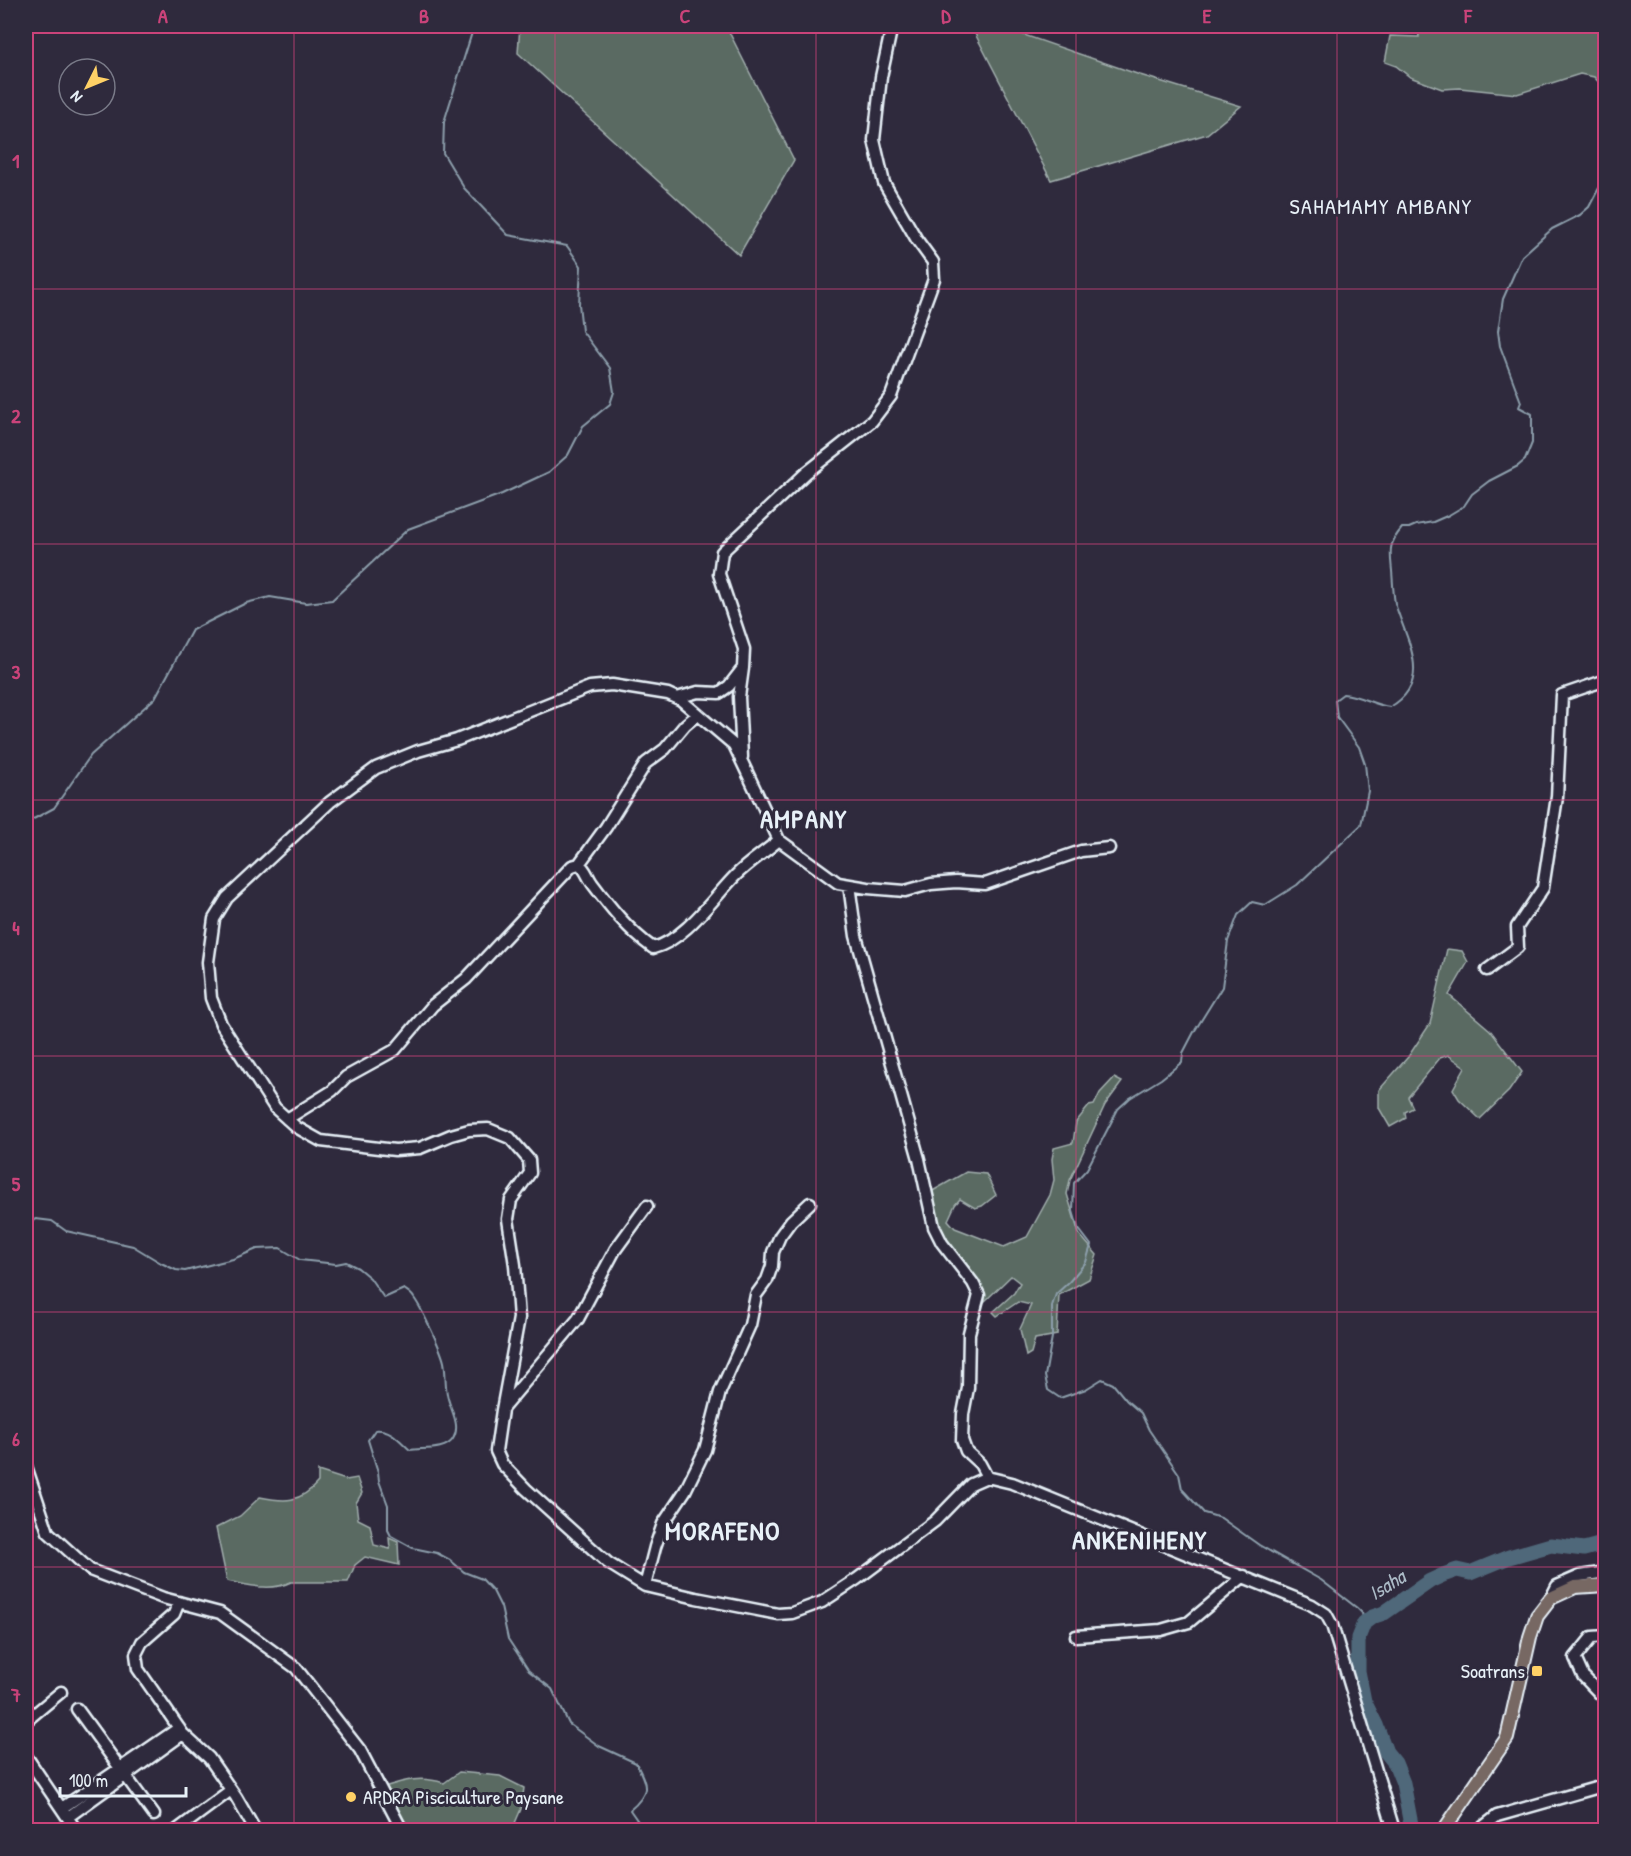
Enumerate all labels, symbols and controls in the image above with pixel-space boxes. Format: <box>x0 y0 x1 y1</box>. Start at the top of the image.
text: A <box>158 2 168 29</box>
text: B <box>419 2 429 29</box>
text: C <box>680 2 691 29</box>
text: D <box>941 2 951 29</box>
text: E <box>1203 2 1212 29</box>
text: F <box>1463 2 1473 29</box>
north arrow <box>57 57 117 117</box>
text: N <box>65 86 87 108</box>
text: 1 <box>12 147 20 174</box>
district label: SAHAMAMY AMBANY <box>1289 191 1473 221</box>
text: 2 <box>11 402 21 429</box>
text: 3 <box>12 658 21 685</box>
district label: AMPANY <box>760 801 848 836</box>
text: 4 <box>12 914 20 941</box>
text: 5 <box>12 1170 21 1197</box>
text: 6 <box>12 1425 20 1452</box>
district label: MORAFENO <box>665 1513 781 1548</box>
district label: ANKENIHENY <box>1072 1522 1208 1557</box>
water label: Isaha <box>1363 1561 1413 1607</box>
place label: Soatrans <box>1461 1657 1525 1684</box>
marker: Soatrans <box>1530 1664 1544 1678</box>
text: 7 <box>10 1681 21 1708</box>
scale bar <box>60 1760 186 1798</box>
text: 100 m <box>69 1768 108 1793</box>
place label: APDRA Pisciculture Paysane <box>363 1783 564 1810</box>
marker: APDRA Pisciculture Paysane <box>344 1790 358 1804</box>

